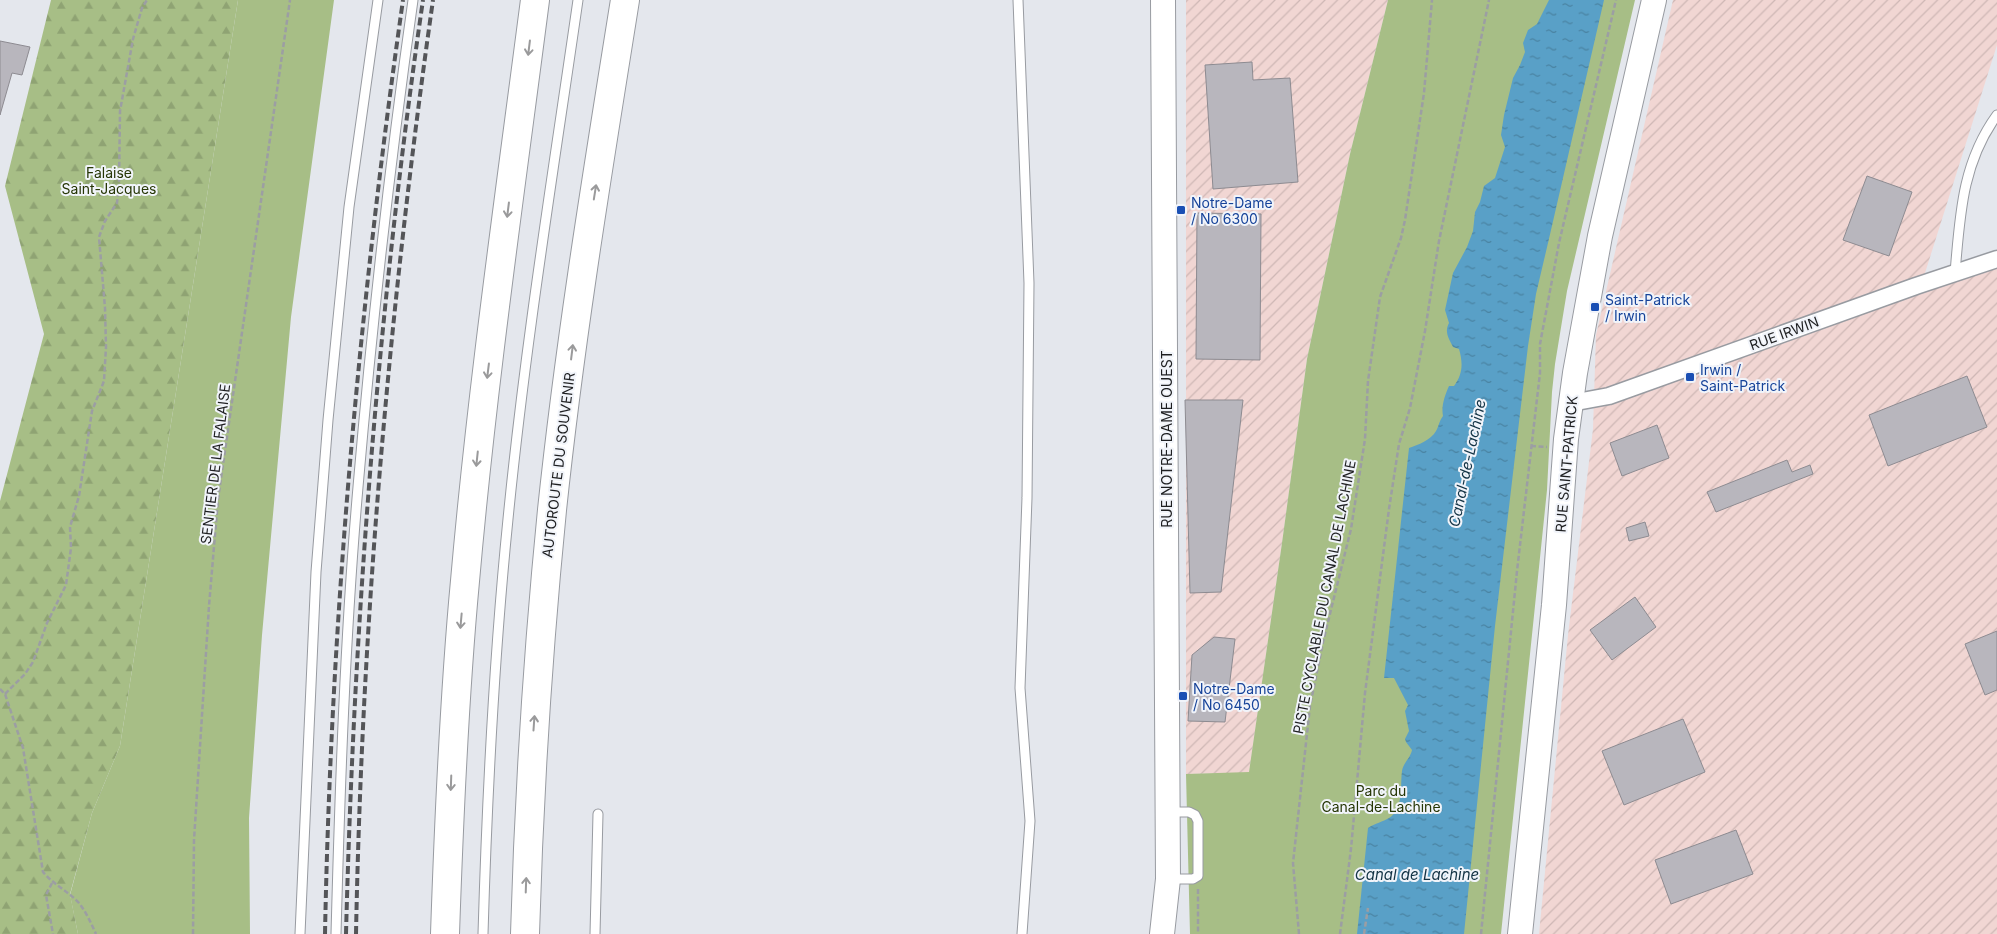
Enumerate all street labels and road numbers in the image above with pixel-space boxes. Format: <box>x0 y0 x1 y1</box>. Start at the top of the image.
street label: RUE IRWIN <box>1747 313 1821 353</box>
street label: RUE NOTRE-DAME OUEST <box>1158 350 1175 528</box>
street label: AUTOROUTE DU SOUVENIR <box>538 371 578 559</box>
street label: SENTIER DE LA FALAISE <box>197 383 233 545</box>
street label: RUE SAINT-PATRICK <box>1552 394 1580 533</box>
street label: PISTE CYCLABLE DU CANAL DE LACHINE <box>1289 459 1359 735</box>

